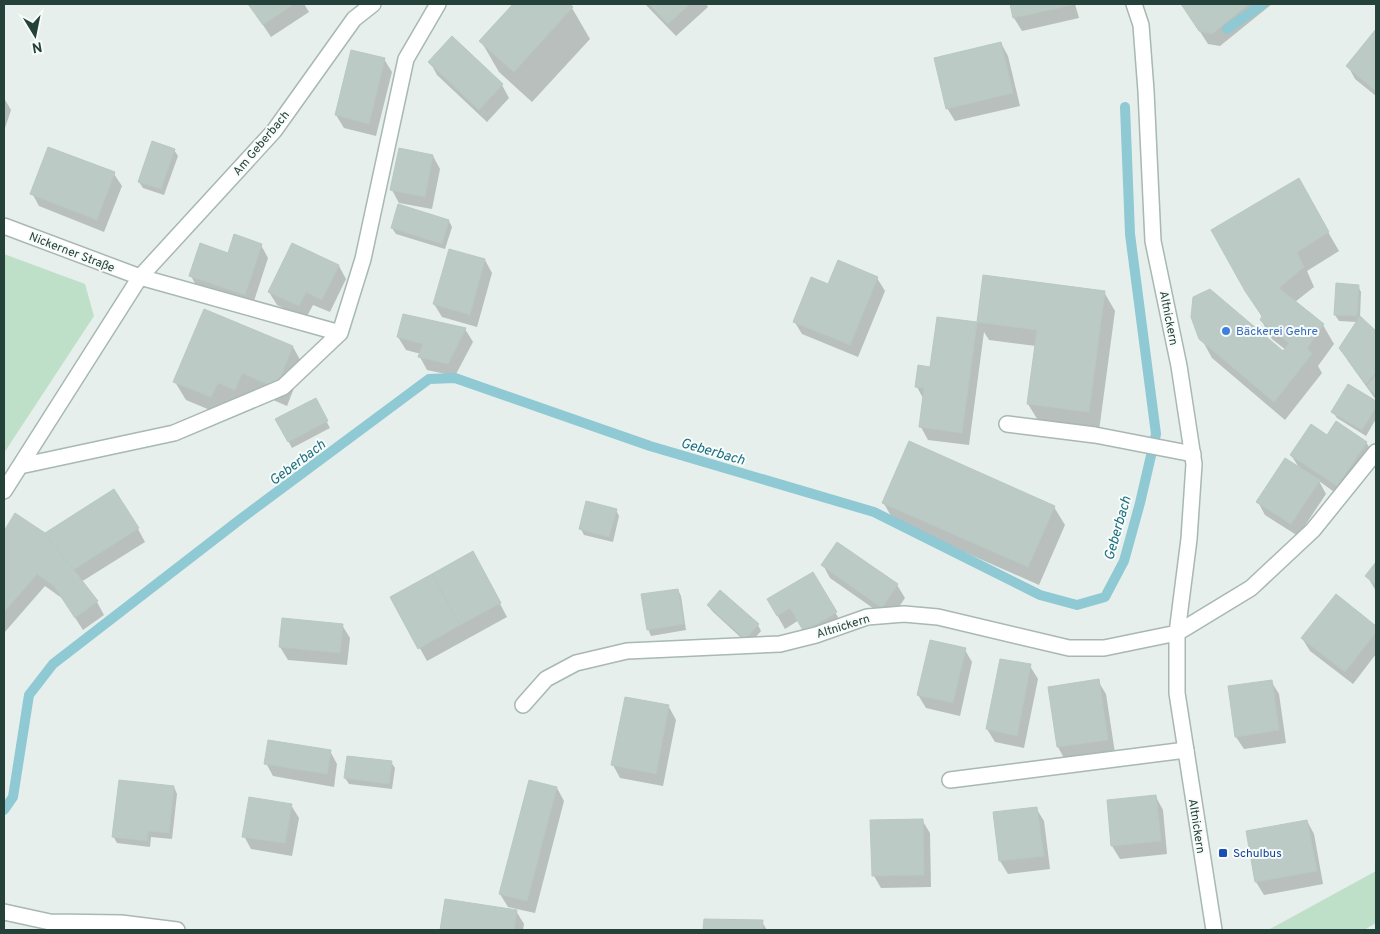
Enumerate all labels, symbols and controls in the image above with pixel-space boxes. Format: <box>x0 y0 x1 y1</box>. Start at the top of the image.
north arrow <box>10 10 60 60</box>
text: N <box>31 37 43 56</box>
street label: Am Geberbach <box>230 108 294 179</box>
street label: Nickerner Straße <box>26 229 117 277</box>
street label: Altnickern <box>1155 290 1181 347</box>
place label: Bäckerei Gehre <box>1236 324 1318 340</box>
marker: Bäckerei Gehre <box>1220 325 1232 337</box>
water label: Geberbach <box>679 435 747 470</box>
water label: Geberbach <box>266 436 330 490</box>
water label: Geberbach <box>1101 494 1136 562</box>
street label: Altnickern <box>815 611 872 643</box>
street label: Altnickern <box>1184 798 1208 855</box>
place label: Schulbus <box>1233 846 1282 862</box>
marker: Schulbus <box>1217 847 1229 859</box>

